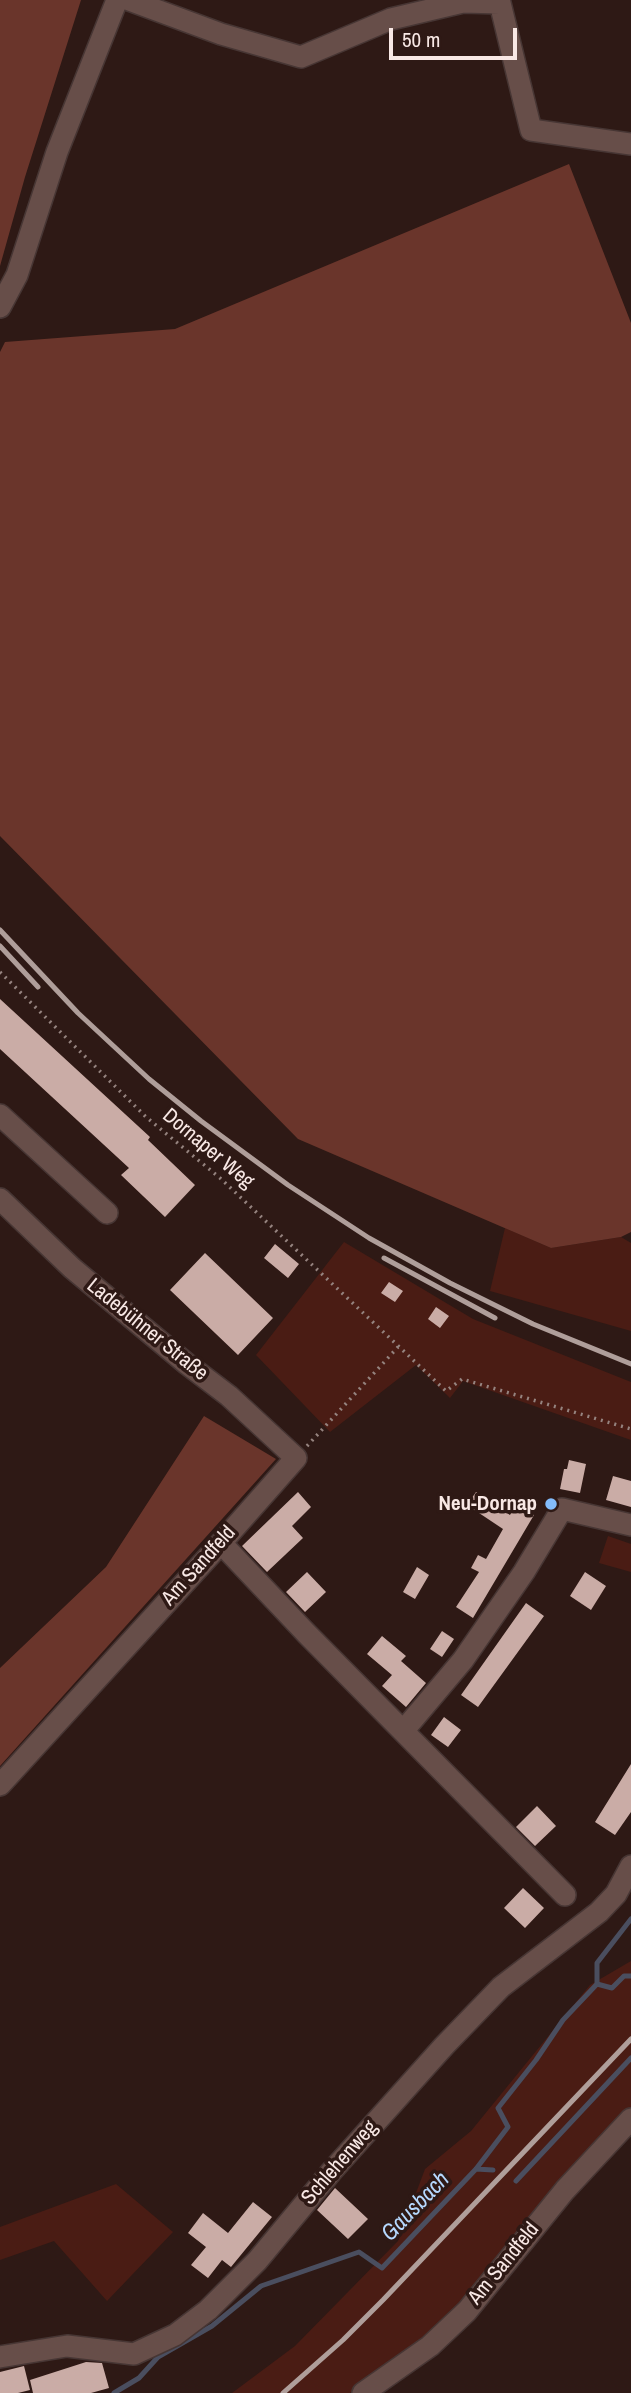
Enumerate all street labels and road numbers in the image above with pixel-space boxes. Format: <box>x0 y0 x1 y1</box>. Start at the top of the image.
street label: Dornaper Weg <box>157 1103 259 1195</box>
street label: Ladebühner Straße <box>81 1274 213 1386</box>
street label: Am Sandfeld <box>157 1521 241 1611</box>
street label: Schlehenweg <box>297 2116 383 2210</box>
street label: Am Sandfeld <box>463 2218 545 2310</box>

